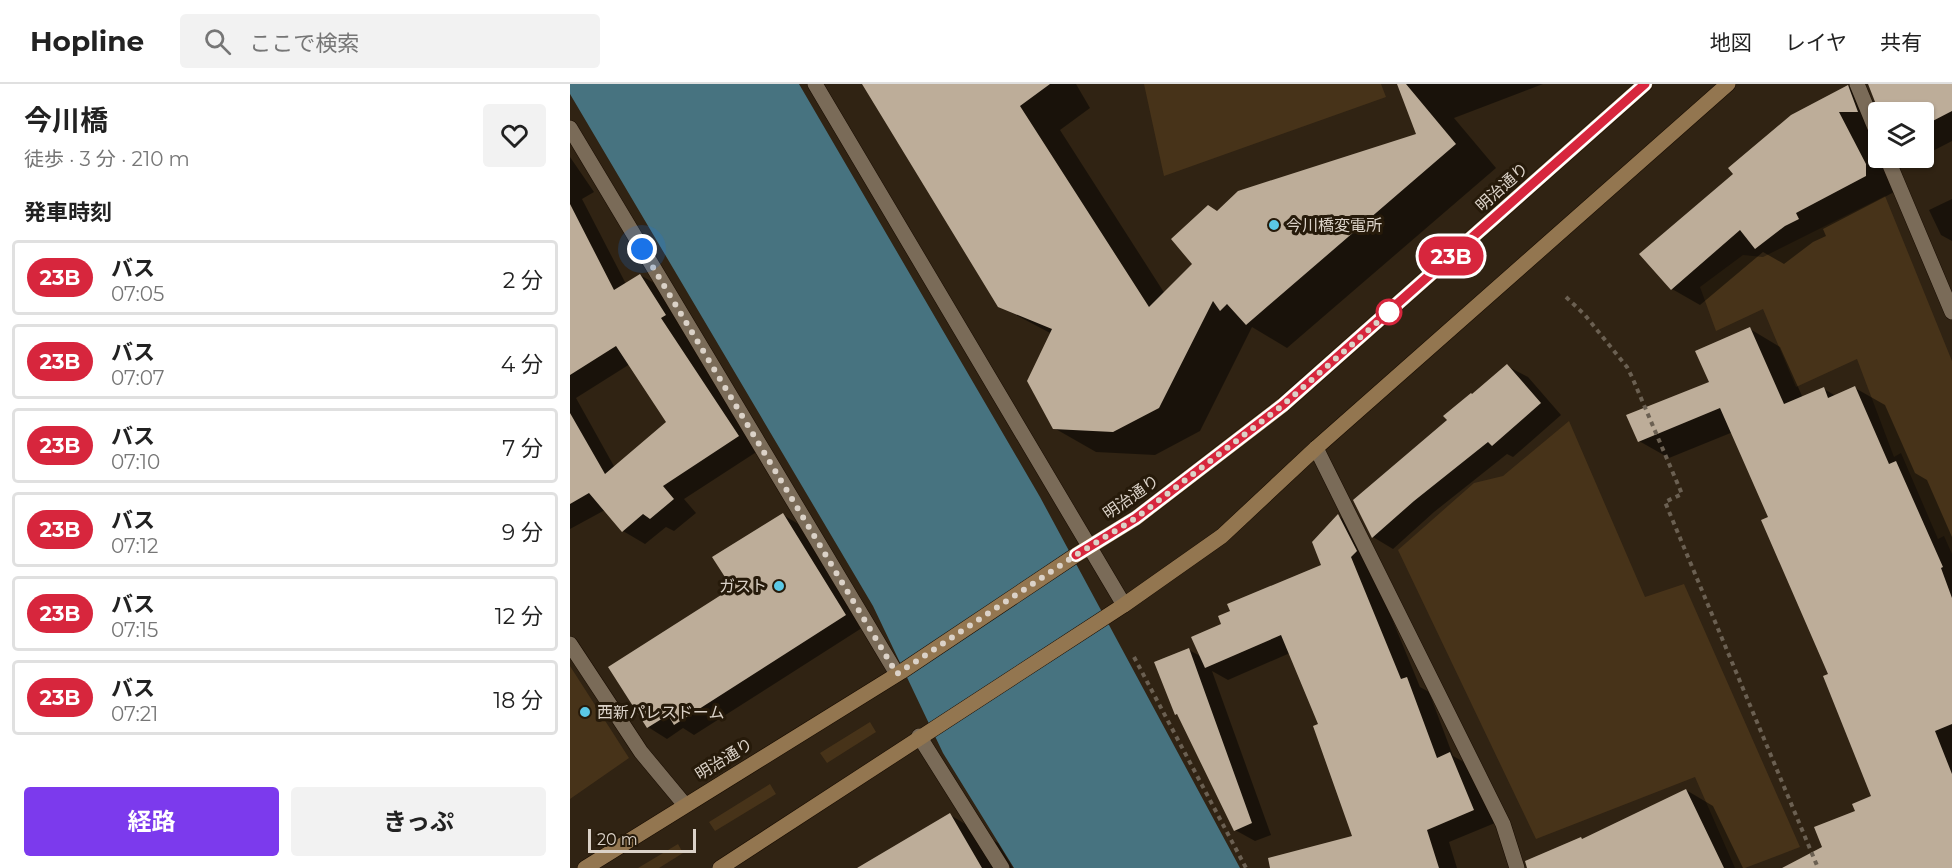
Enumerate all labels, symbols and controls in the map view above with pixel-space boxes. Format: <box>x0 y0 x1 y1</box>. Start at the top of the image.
search box <box>180 14 600 68</box>
text: Hopline <box>30 24 144 58</box>
icon: search <box>201 25 234 58</box>
text: ここで検索 <box>249 30 359 57</box>
text: 地図 <box>1710 30 1752 55</box>
text: レイヤ <box>1785 30 1847 55</box>
text: 共有 <box>1880 30 1922 55</box>
map controls <box>1868 102 1934 168</box>
button: layers <box>1868 102 1934 168</box>
text: 今川橋 <box>24 103 108 137</box>
button: heart <box>483 104 546 167</box>
text: 徒歩 · 3 分 · 210 m <box>24 147 190 171</box>
street label: 明治通り <box>1472 159 1532 215</box>
text: 発車時刻 <box>24 199 112 226</box>
place label: 今川橋変電所 <box>1286 216 1382 235</box>
marker: 今川橋変電所 <box>1267 218 1281 232</box>
your location <box>627 234 657 264</box>
line badge: 23B <box>1416 236 1486 276</box>
text: 23B <box>1431 244 1471 269</box>
text: バス <box>111 255 155 282</box>
text: 23B <box>40 265 80 290</box>
text: 2 分 <box>503 267 543 294</box>
text: 07:05 <box>111 282 164 306</box>
unlabelled marker <box>1376 299 1402 325</box>
text: バス <box>111 339 155 366</box>
text: 23B <box>40 349 80 374</box>
text: 4 分 <box>501 351 543 378</box>
text: 07:07 <box>111 366 165 390</box>
text: バス <box>111 423 155 450</box>
text: 23B <box>40 433 80 458</box>
text: 7 分 <box>502 435 543 462</box>
text: 07:10 <box>111 450 160 474</box>
street label: 明治通り <box>1099 471 1163 523</box>
text: バス <box>111 507 155 534</box>
text: 23B <box>40 517 80 542</box>
text: 9 分 <box>502 519 543 546</box>
text: 07:12 <box>111 534 158 558</box>
place label: ガスト <box>719 577 767 596</box>
marker: ガスト <box>772 579 786 593</box>
text: バス <box>111 591 155 618</box>
text: 23B <box>40 601 80 626</box>
text: 12 分 <box>495 603 543 630</box>
text: 07:15 <box>111 618 158 642</box>
text: バス <box>111 675 155 702</box>
text: 23B <box>40 685 80 710</box>
text: 18 分 <box>493 687 543 714</box>
text: 07:21 <box>111 702 158 726</box>
place label: 西新パレスドーム <box>597 703 725 722</box>
marker: 西新パレスドーム <box>578 705 592 719</box>
street label: 明治通り <box>692 734 756 784</box>
button: 経路 <box>24 787 279 856</box>
button: きっぷ <box>291 787 546 856</box>
scale bar <box>588 826 696 854</box>
text: 20 m <box>597 830 638 849</box>

